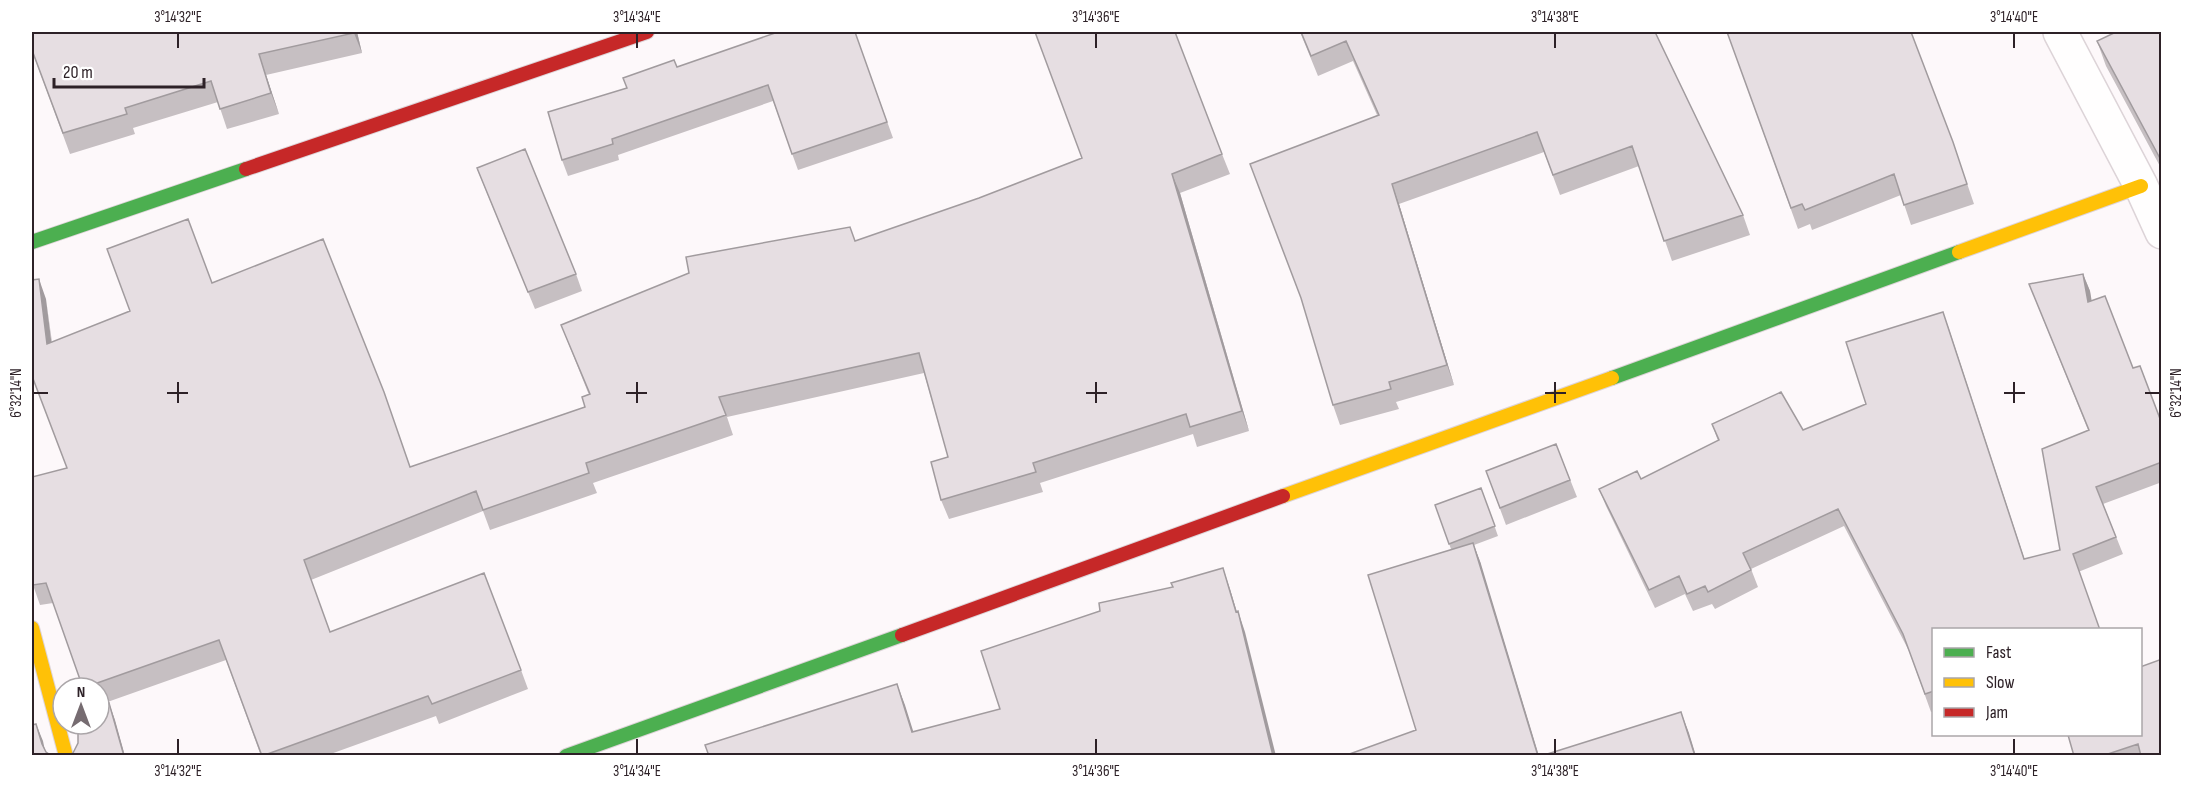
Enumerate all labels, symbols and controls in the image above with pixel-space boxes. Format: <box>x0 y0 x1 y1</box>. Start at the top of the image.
text: 3°14'32"E <box>154 8 202 27</box>
text: 3°14'34"E <box>613 8 661 27</box>
text: 3°14'36"E <box>1072 8 1120 27</box>
text: 3°14'38"E <box>1531 8 1579 27</box>
text: 3°14'40"E <box>1990 8 2038 27</box>
scale bar <box>54 51 204 89</box>
text: 20 m <box>63 62 93 83</box>
text: 6°32'14"N <box>7 368 26 418</box>
text: 6°32'14"N <box>2167 368 2186 418</box>
legend <box>1932 628 2142 736</box>
text: Fast <box>1986 642 2012 663</box>
text: Slow <box>1986 672 2015 693</box>
north arrow <box>51 676 111 736</box>
text: N <box>77 683 85 702</box>
text: Jam <box>1985 702 2008 723</box>
text: 3°14'32"E <box>154 762 202 781</box>
text: 3°14'34"E <box>613 762 661 781</box>
text: 3°14'36"E <box>1072 762 1120 781</box>
text: 3°14'38"E <box>1531 762 1579 781</box>
text: 3°14'40"E <box>1990 762 2038 781</box>

